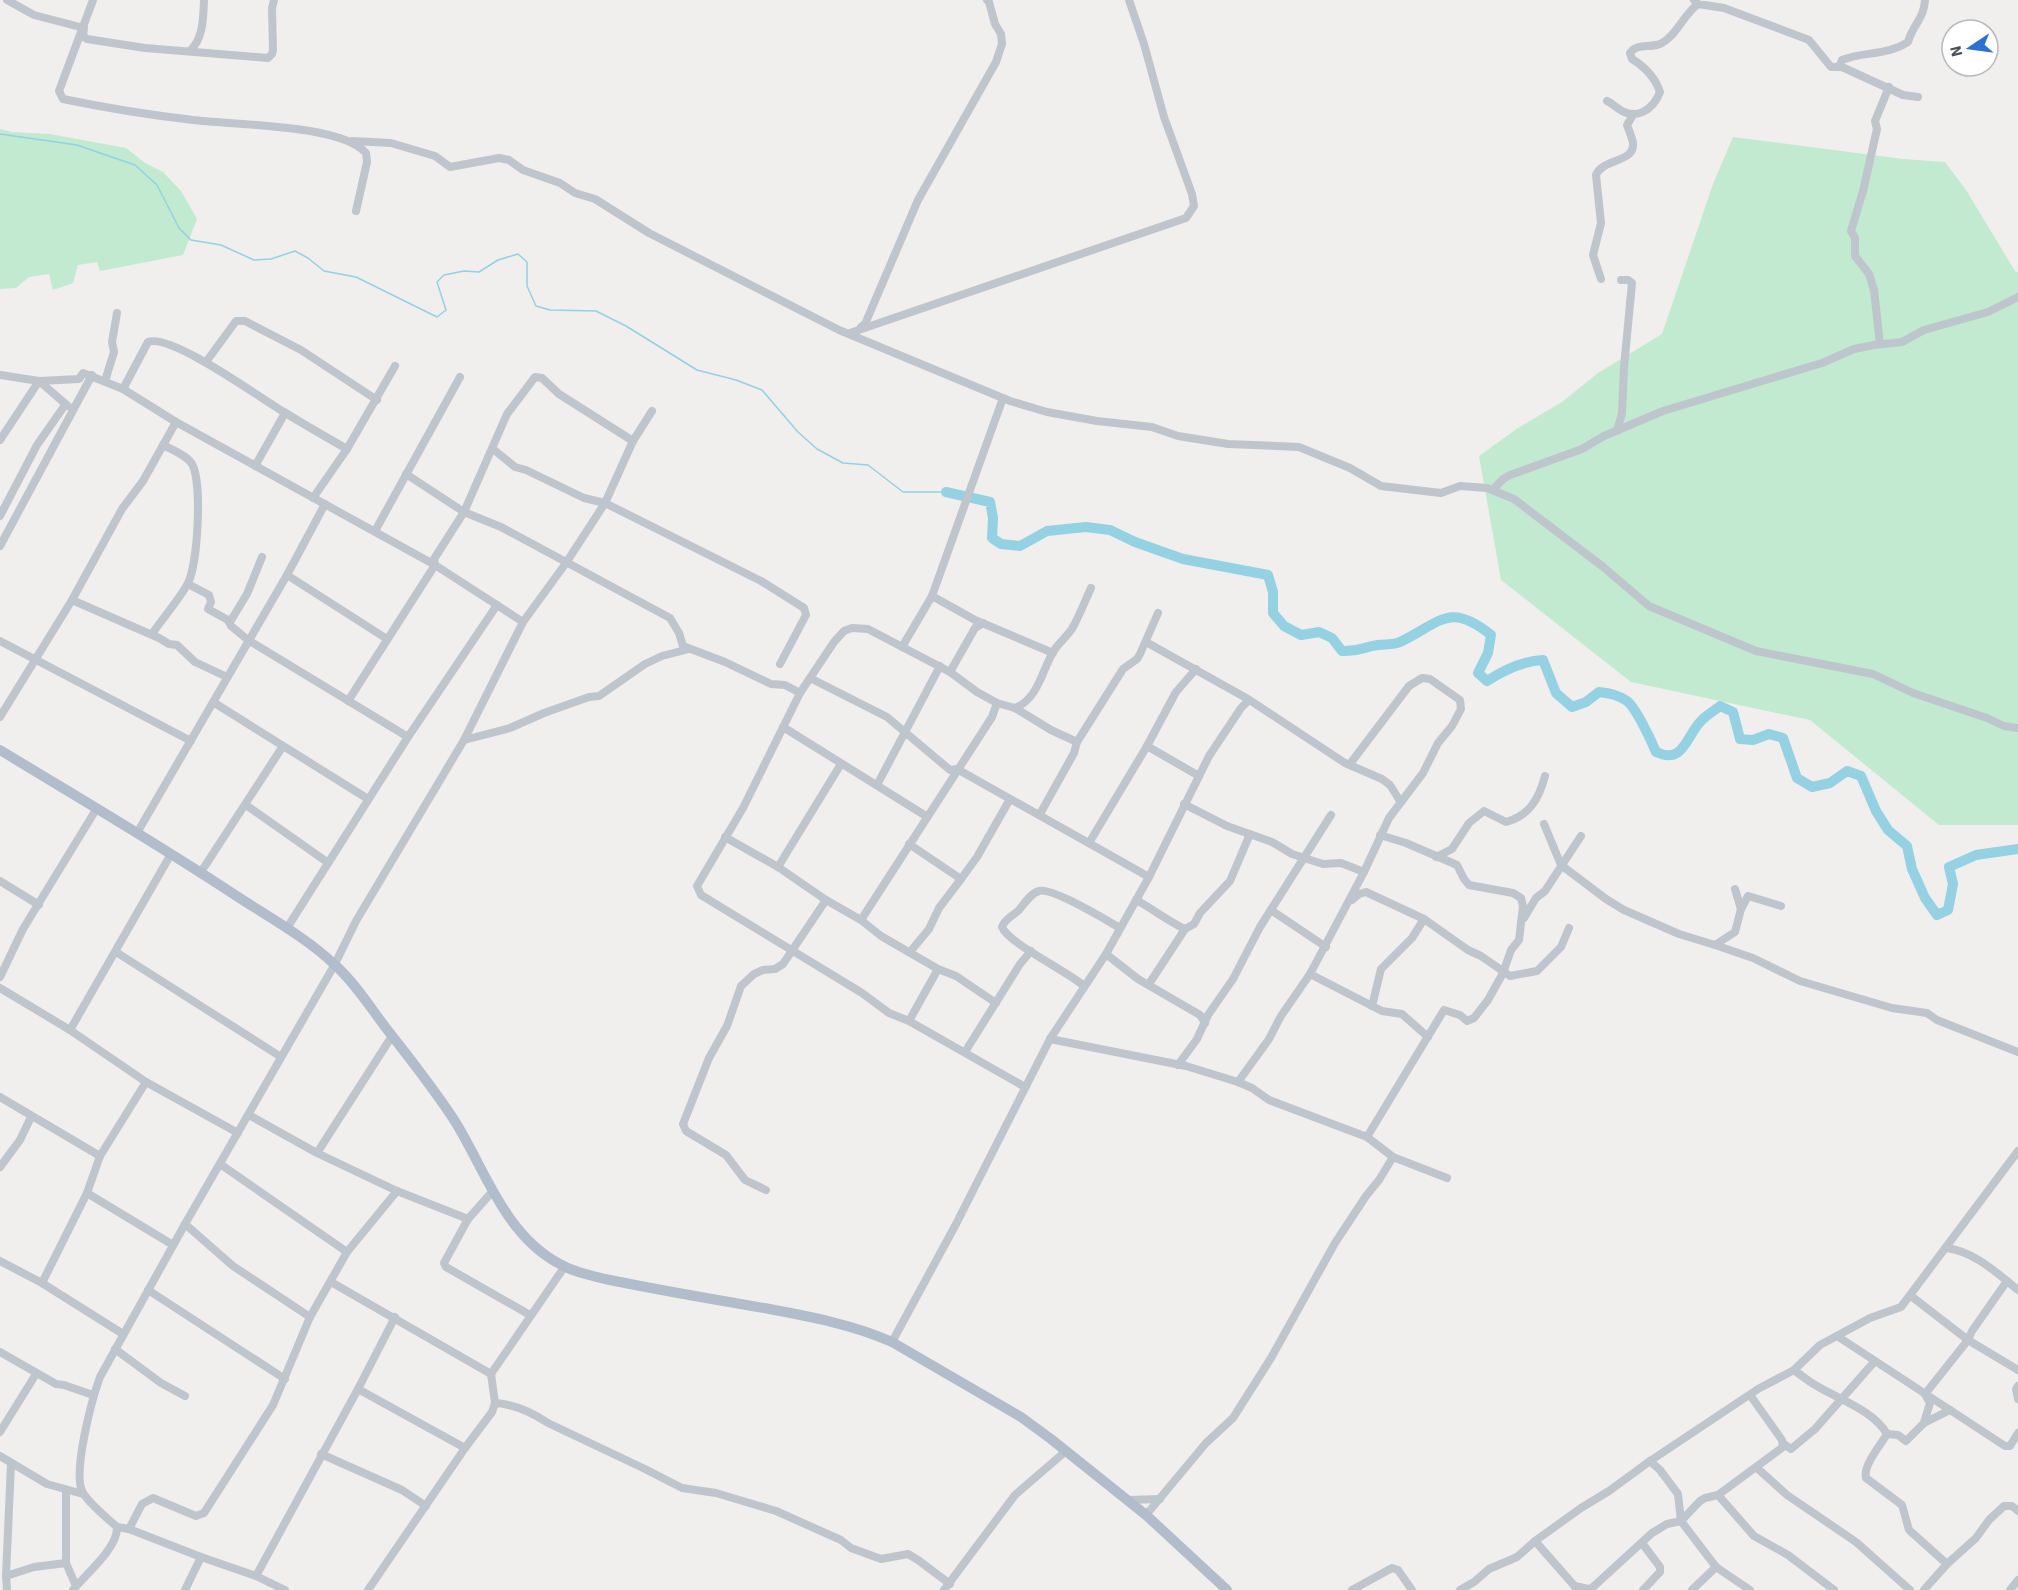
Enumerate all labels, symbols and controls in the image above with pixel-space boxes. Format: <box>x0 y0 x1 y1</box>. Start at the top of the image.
north arrow <box>1940 18 2000 78</box>
text: N <box>1944 43 1968 59</box>

